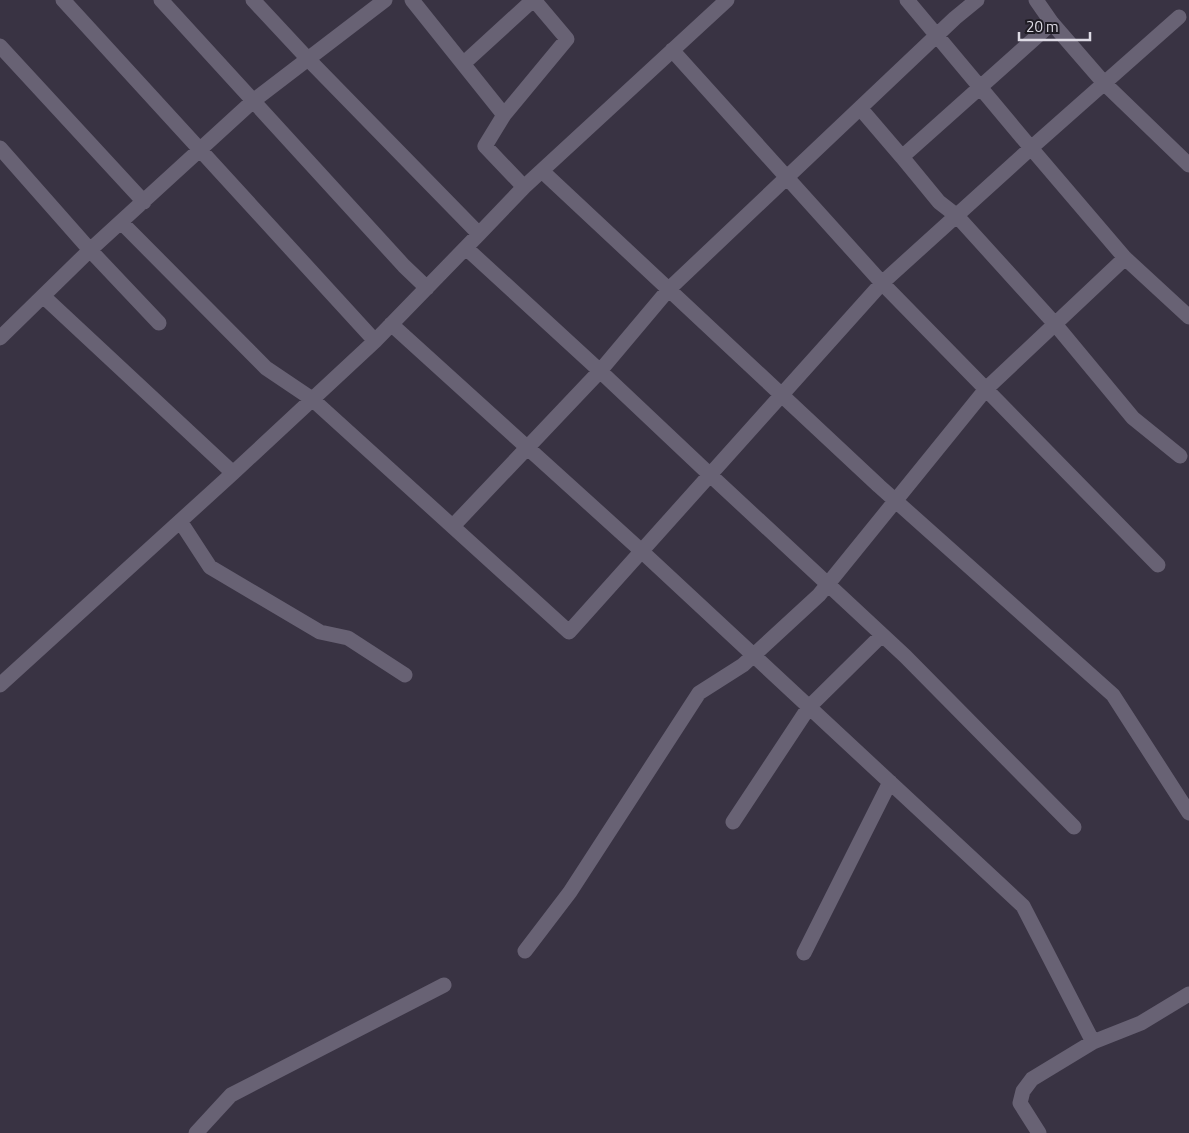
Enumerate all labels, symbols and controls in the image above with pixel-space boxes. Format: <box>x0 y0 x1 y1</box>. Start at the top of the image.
scale bar <box>1019 10 1090 42</box>
text: 20 m <box>1026 15 1059 38</box>

